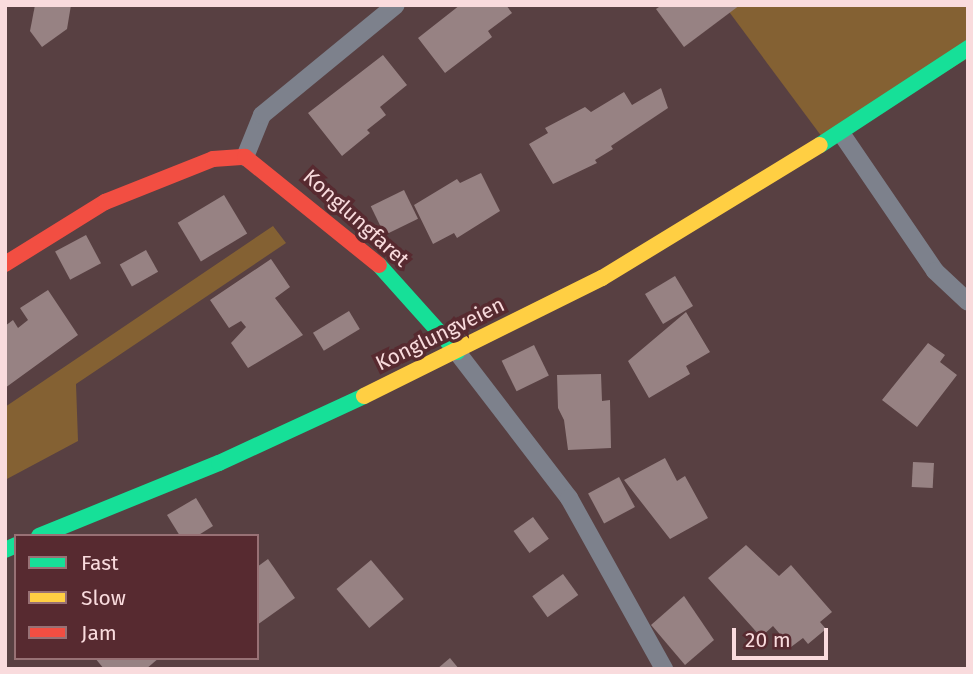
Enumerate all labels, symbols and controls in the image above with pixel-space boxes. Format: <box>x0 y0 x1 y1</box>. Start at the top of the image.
street label: Konglungfaret <box>298 164 414 272</box>
street label: Konglungveien <box>371 292 509 376</box>
legend <box>14 534 259 660</box>
text: Fast <box>81 550 119 576</box>
text: Slow <box>81 585 126 611</box>
scale bar <box>735 614 831 658</box>
text: Jam <box>81 620 117 646</box>
text: 20 m <box>745 627 791 653</box>

